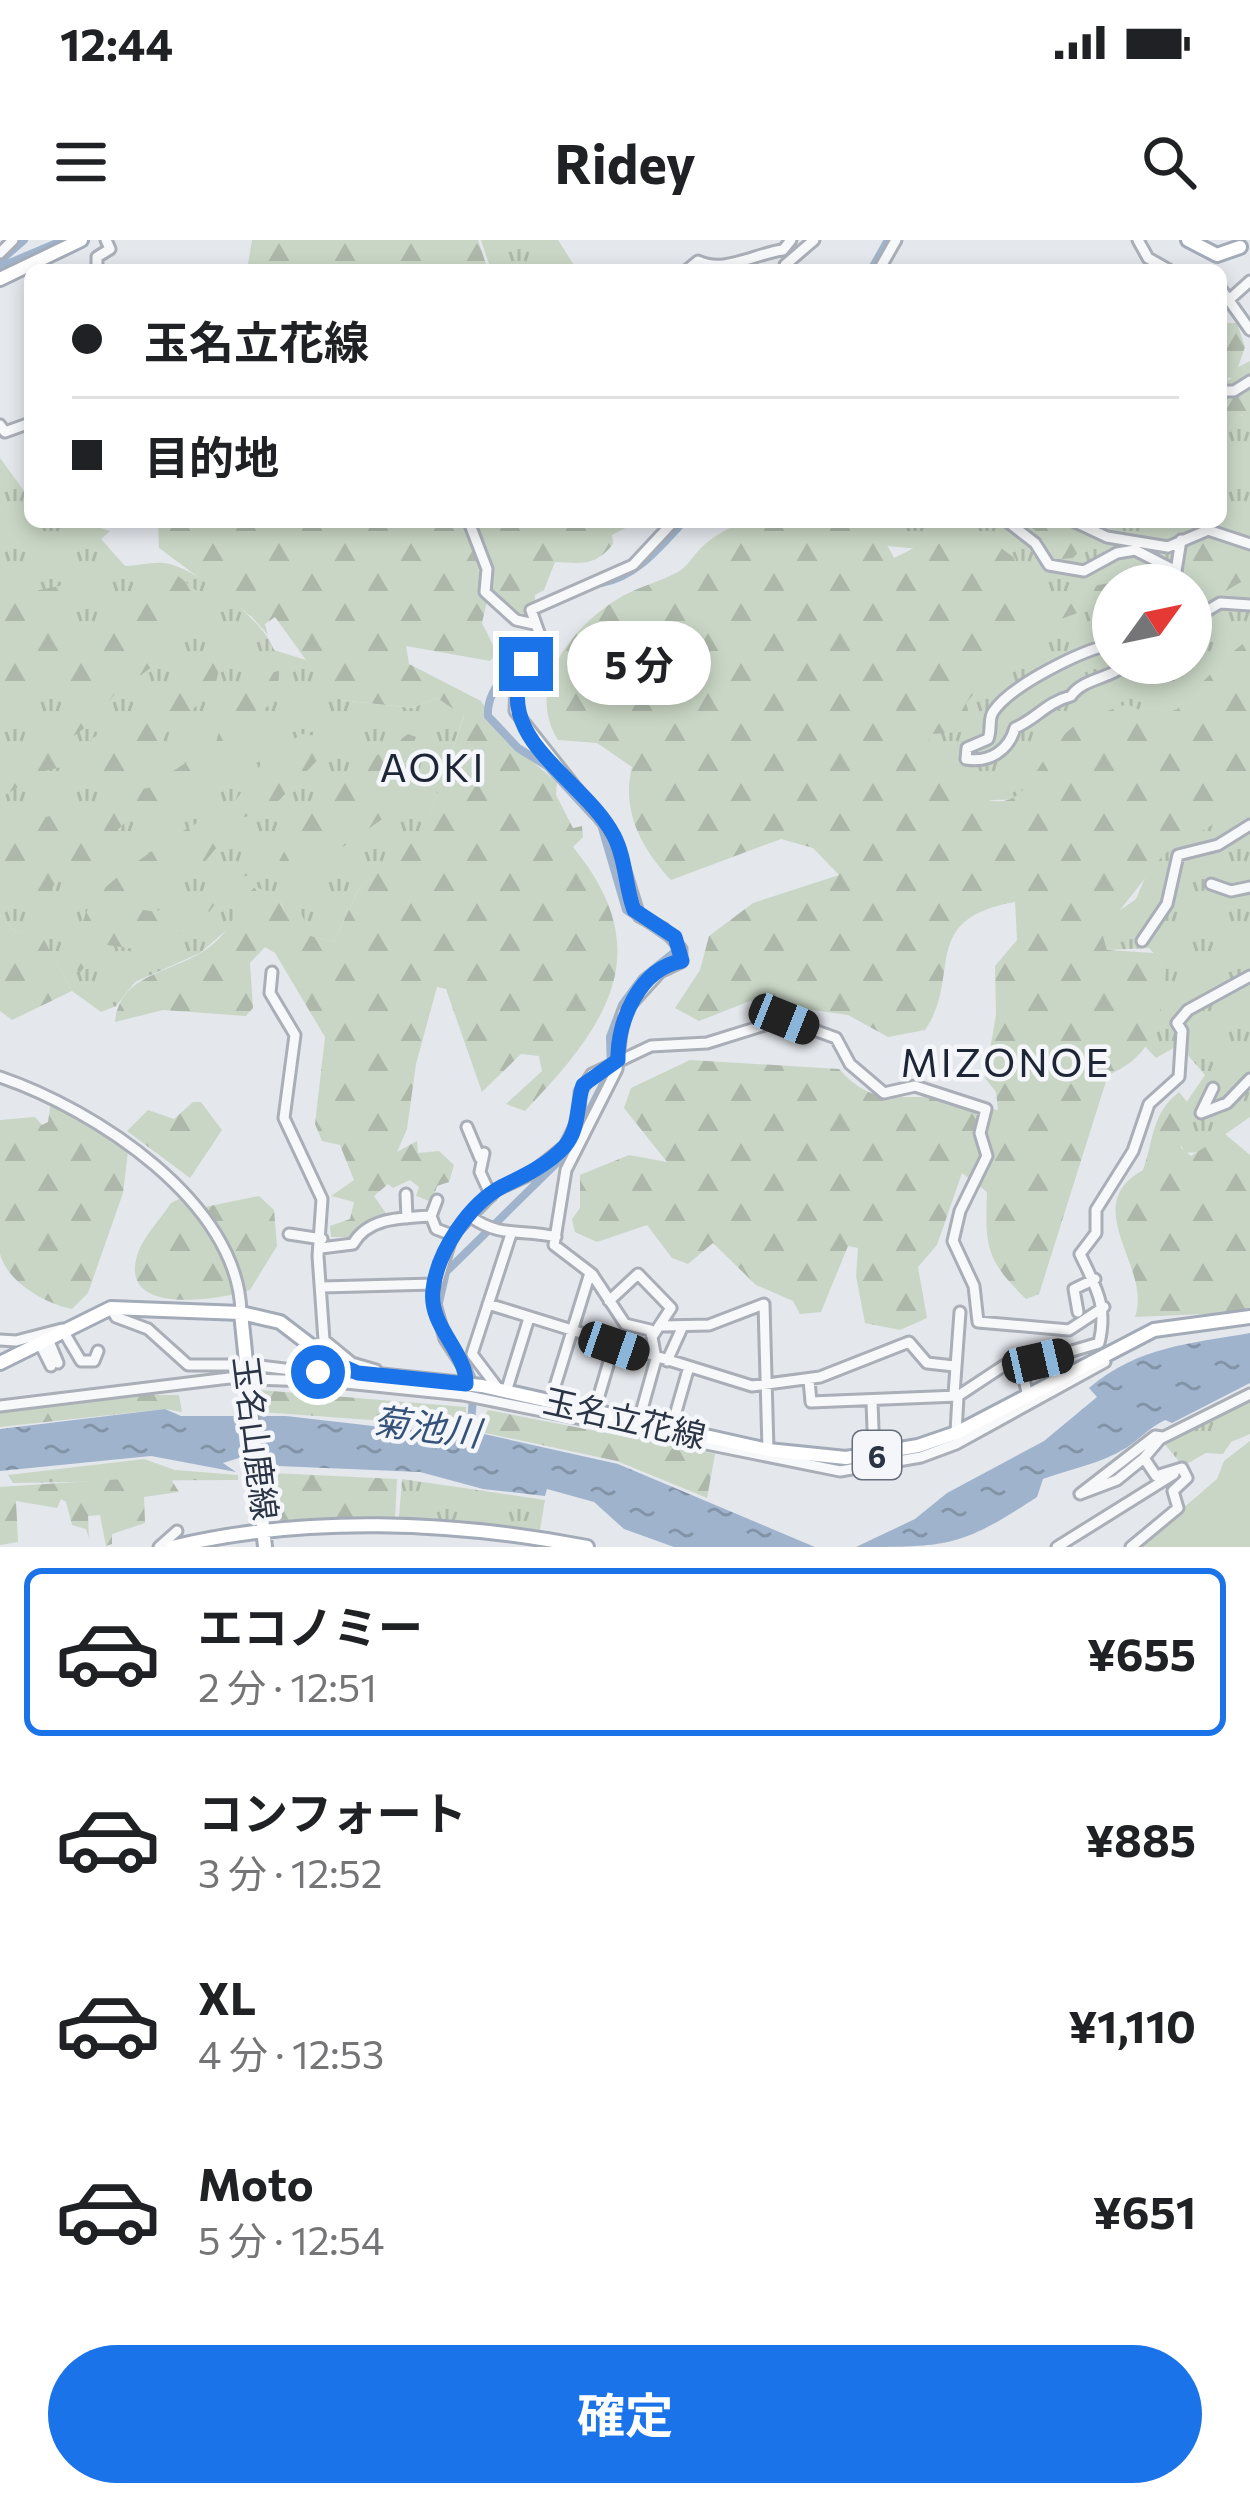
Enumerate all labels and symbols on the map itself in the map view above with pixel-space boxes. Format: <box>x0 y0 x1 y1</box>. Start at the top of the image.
north arrow <box>1092 564 1212 684</box>
callout: 5 分 <box>568 622 712 706</box>
route end <box>499 637 553 691</box>
district label: AOKI <box>380 742 486 790</box>
car <box>744 989 824 1049</box>
district label: MIZONOE <box>900 1037 1112 1085</box>
car <box>574 1317 654 1375</box>
car <box>999 1335 1077 1387</box>
route start <box>291 1345 345 1399</box>
street label: 玉名山鹿線 <box>227 1354 287 1522</box>
street label: 玉名立花線 <box>540 1378 710 1456</box>
water label: 菊池川 <box>371 1397 487 1454</box>
road number: 6 <box>853 1431 901 1479</box>

